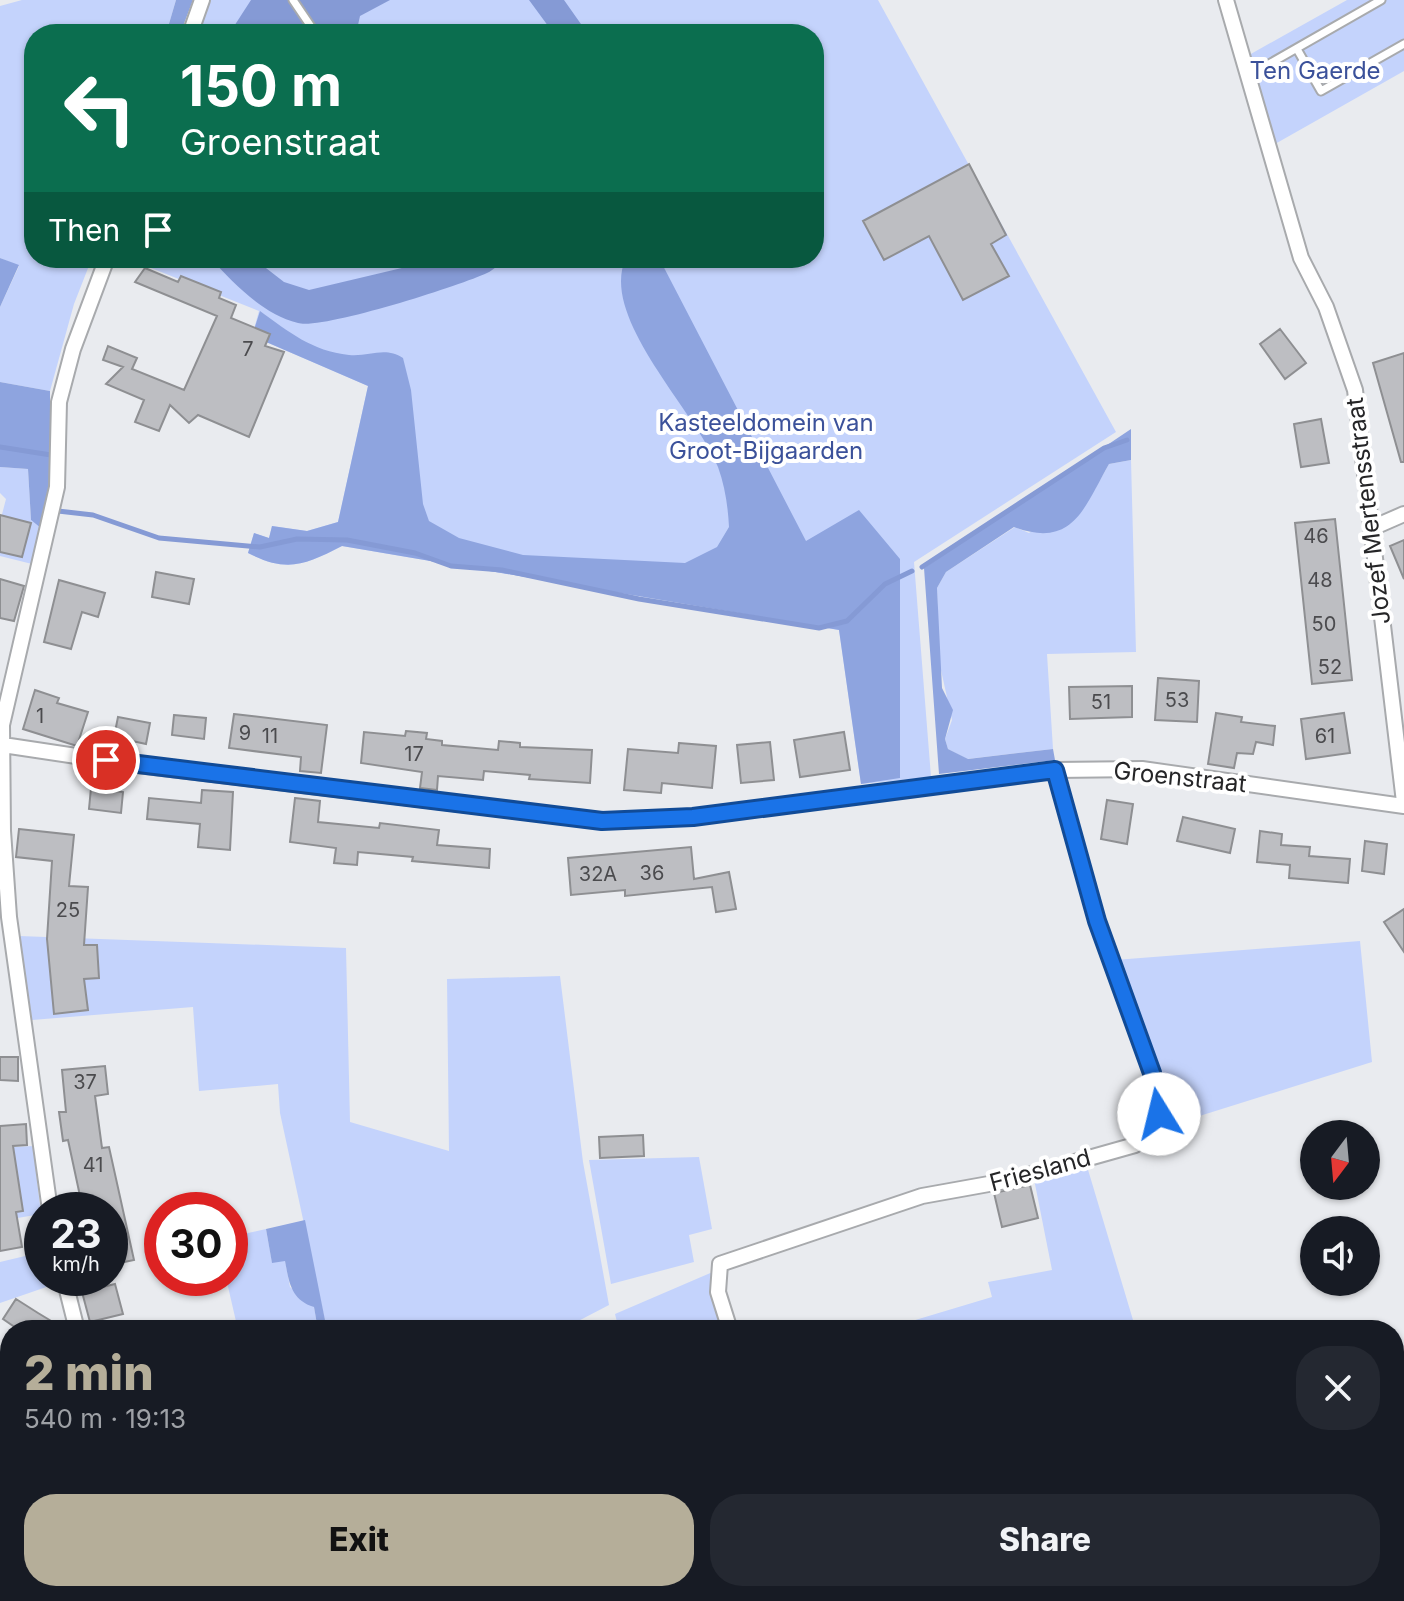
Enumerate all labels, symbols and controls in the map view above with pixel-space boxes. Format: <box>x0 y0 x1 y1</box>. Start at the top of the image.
text: 150 m <box>180 52 342 120</box>
icon: left <box>48 56 152 160</box>
park label: Ten Gaerde <box>1249 56 1381 85</box>
text: Groenstraat <box>180 120 380 164</box>
icon: arrive <box>136 208 180 252</box>
text: Then <box>48 212 120 248</box>
house number: 7 <box>242 337 254 361</box>
street label: Jozef Mertensstraat <box>1340 396 1396 626</box>
park label: Kasteeldomein van Groot-Bijgaarden <box>658 408 874 465</box>
house number: 46 <box>1303 524 1329 548</box>
house number: 48 <box>1307 568 1333 592</box>
house number: 50 <box>1312 612 1336 636</box>
house number: 52 <box>1318 655 1342 679</box>
house number: 53 <box>1165 688 1189 712</box>
house number: 51 <box>1091 690 1111 714</box>
house number: 1 <box>36 704 44 728</box>
house number: 9 <box>239 721 251 745</box>
house number: 11 <box>262 724 278 748</box>
house number: 61 <box>1315 724 1335 748</box>
pin <box>72 726 140 794</box>
icon: arrive <box>84 738 128 782</box>
house number: 17 <box>404 742 424 766</box>
street label: Groenstraat <box>1112 756 1248 798</box>
house number: 36 <box>640 861 664 885</box>
house number: 32A <box>579 862 617 886</box>
house number: 25 <box>56 898 80 922</box>
house number: 37 <box>73 1070 97 1094</box>
position arrow <box>1117 1072 1201 1156</box>
north arrow <box>1300 1120 1380 1200</box>
map controls <box>1300 1120 1380 1296</box>
street label: Friesland <box>986 1143 1094 1197</box>
house number: 41 <box>83 1153 103 1177</box>
speed limit sign: 30 <box>144 1192 248 1296</box>
text: 23 <box>50 1209 102 1258</box>
button: sound <box>1300 1216 1380 1296</box>
text: km/h <box>52 1252 100 1276</box>
text: 2 min <box>24 1343 154 1402</box>
button: close <box>1296 1346 1380 1430</box>
text: 540 m · 19:13 <box>24 1403 186 1434</box>
button: Exit <box>24 1494 694 1586</box>
button: Share <box>710 1494 1380 1586</box>

